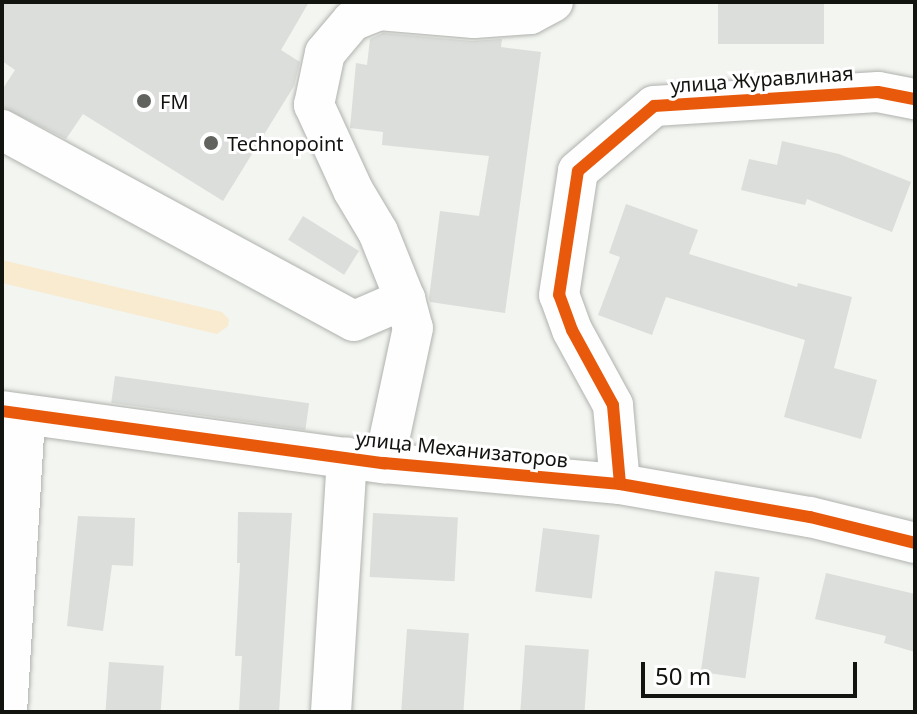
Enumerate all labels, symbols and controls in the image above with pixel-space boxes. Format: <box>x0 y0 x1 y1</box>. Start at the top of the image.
street label: улица Журавлиная <box>670 61 854 97</box>
place label: FM <box>160 89 189 113</box>
marker: FM <box>135 92 153 110</box>
place label: Technopoint <box>227 131 344 155</box>
marker: Technopoint <box>202 134 220 152</box>
street label: улица Механизаторов <box>355 426 569 472</box>
scale bar <box>645 646 861 696</box>
text: 50 m <box>655 659 711 692</box>

